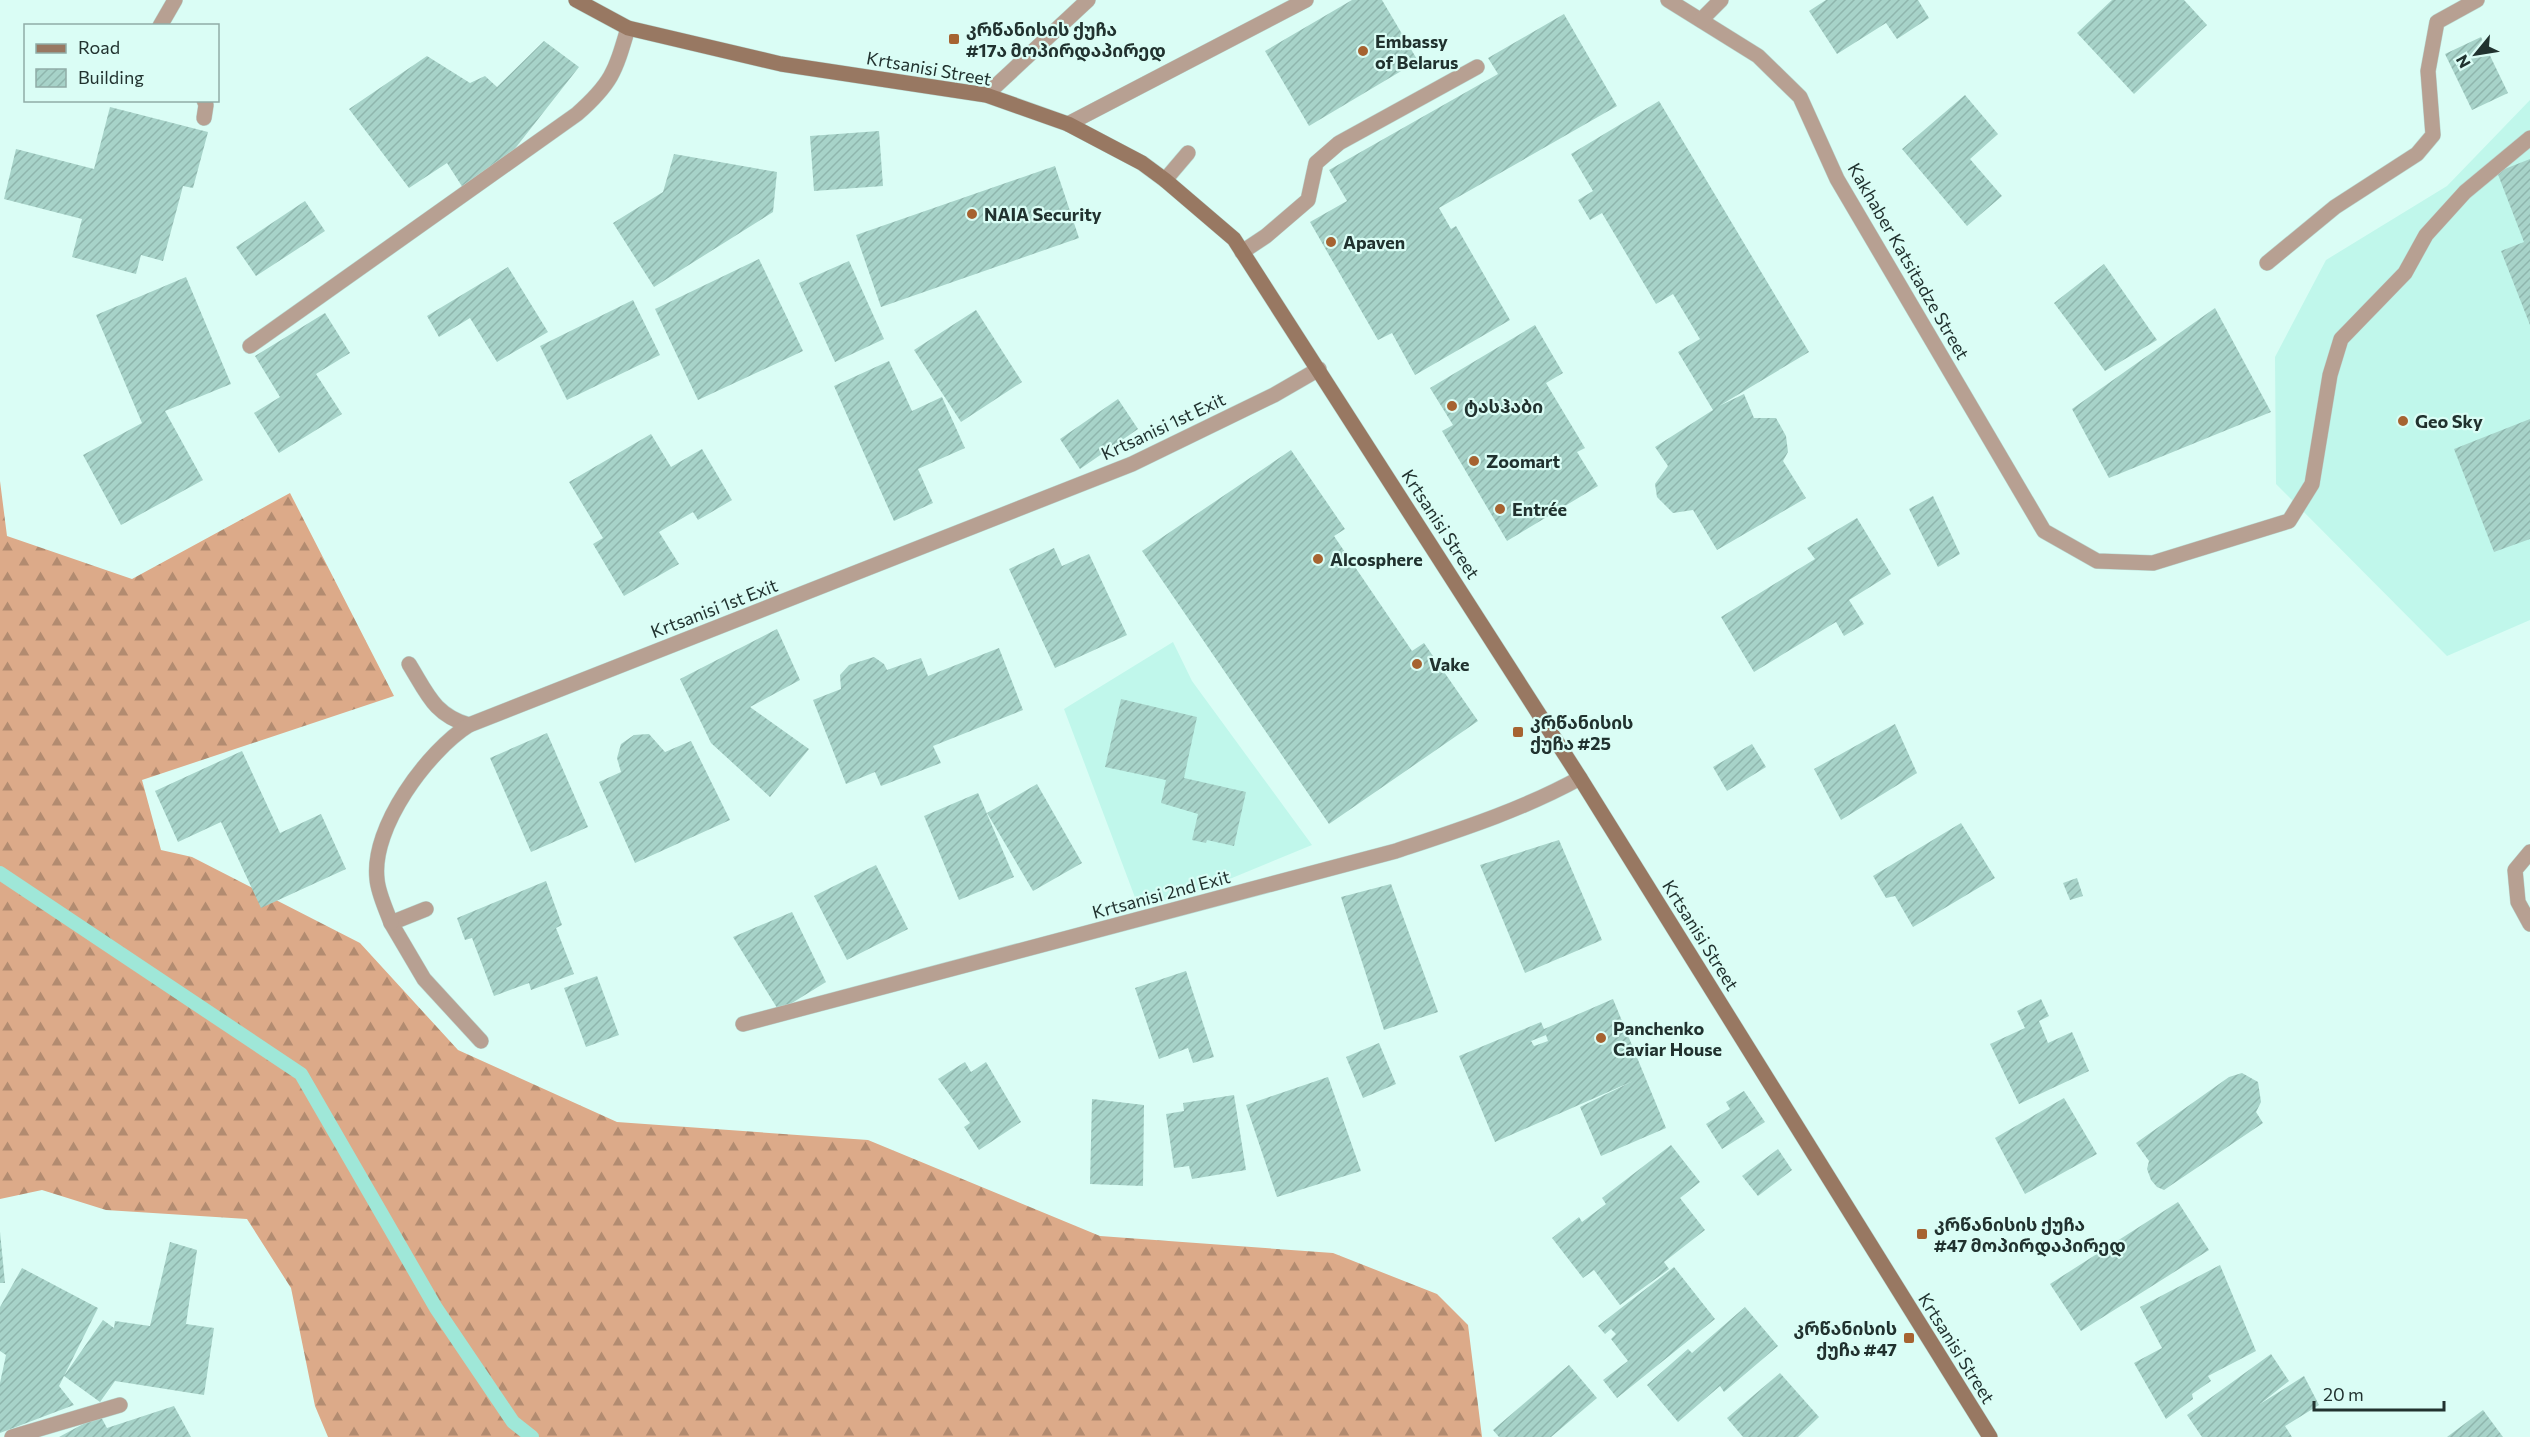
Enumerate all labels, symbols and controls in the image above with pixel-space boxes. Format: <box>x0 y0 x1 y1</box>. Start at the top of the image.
place label: კრწანისის ქუჩა #17ა მოპირდაპირედ <box>966 18 1166 62</box>
legend <box>24 24 219 102</box>
north arrow <box>2446 24 2506 84</box>
place label: Embassy of Belarus <box>1375 30 1458 73</box>
marker: კრწანისის ქუჩა #17ა მოპირდაპირედ <box>947 32 961 46</box>
text: Road <box>78 36 120 58</box>
marker: Embassy of Belarus <box>1356 44 1370 58</box>
street label: Krtsanisi Street <box>865 46 993 90</box>
text: N <box>2451 52 2474 72</box>
text: Building <box>78 66 144 88</box>
street label: Kakhaber Katsitadze Street <box>1844 159 1974 363</box>
place label: NAIA Security <box>984 203 1102 225</box>
marker: NAIA Security <box>965 207 979 221</box>
place label: Apaven <box>1343 231 1405 253</box>
marker: Apaven <box>1324 235 1338 249</box>
street label: Krtsanisi 1st Exit <box>1097 388 1229 464</box>
place label: ტასჰაბი <box>1464 395 1543 417</box>
marker: ტასჰაბი <box>1445 399 1459 413</box>
place label: Geo Sky <box>2415 410 2483 432</box>
marker: Geo Sky <box>2396 414 2410 428</box>
place label: Zoomart <box>1486 450 1560 472</box>
marker: Zoomart <box>1467 454 1481 468</box>
street label: Krtsanisi Street <box>1397 465 1485 583</box>
place label: Entrée <box>1512 498 1567 520</box>
marker: Entrée <box>1493 502 1507 516</box>
place label: Alcosphere <box>1330 548 1423 570</box>
marker: Alcosphere <box>1311 552 1325 566</box>
street label: Krtsanisi 1st Exit <box>647 574 781 642</box>
place label: Vake <box>1429 653 1470 675</box>
marker: Vake <box>1410 657 1424 671</box>
place label: კრწანისის ქუჩა #25 <box>1530 711 1633 754</box>
marker: კრწანისის ქუჩა #25 <box>1511 725 1525 739</box>
street label: Krtsanisi 2nd Exit <box>1090 865 1232 923</box>
street label: Krtsanisi Street <box>1658 876 1744 994</box>
place label: Panchenko Caviar House <box>1613 1017 1722 1060</box>
marker: Panchenko Caviar House <box>1594 1031 1608 1045</box>
place label: კრწანისის ქუჩა #47 მოპირდაპირედ <box>1934 1213 2126 1257</box>
marker: კრწანისის ქუჩა #47 მოპირდაპირედ <box>1915 1227 1929 1241</box>
street label: Krtsanisi Street <box>1914 1289 2000 1407</box>
place label: კრწანისის ქუჩა #47 <box>1794 1317 1897 1360</box>
marker: კრწანისის ქუჩა #47 <box>1902 1331 1916 1345</box>
scale bar <box>2314 1374 2444 1412</box>
text: 20 m <box>2323 1383 2364 1405</box>

